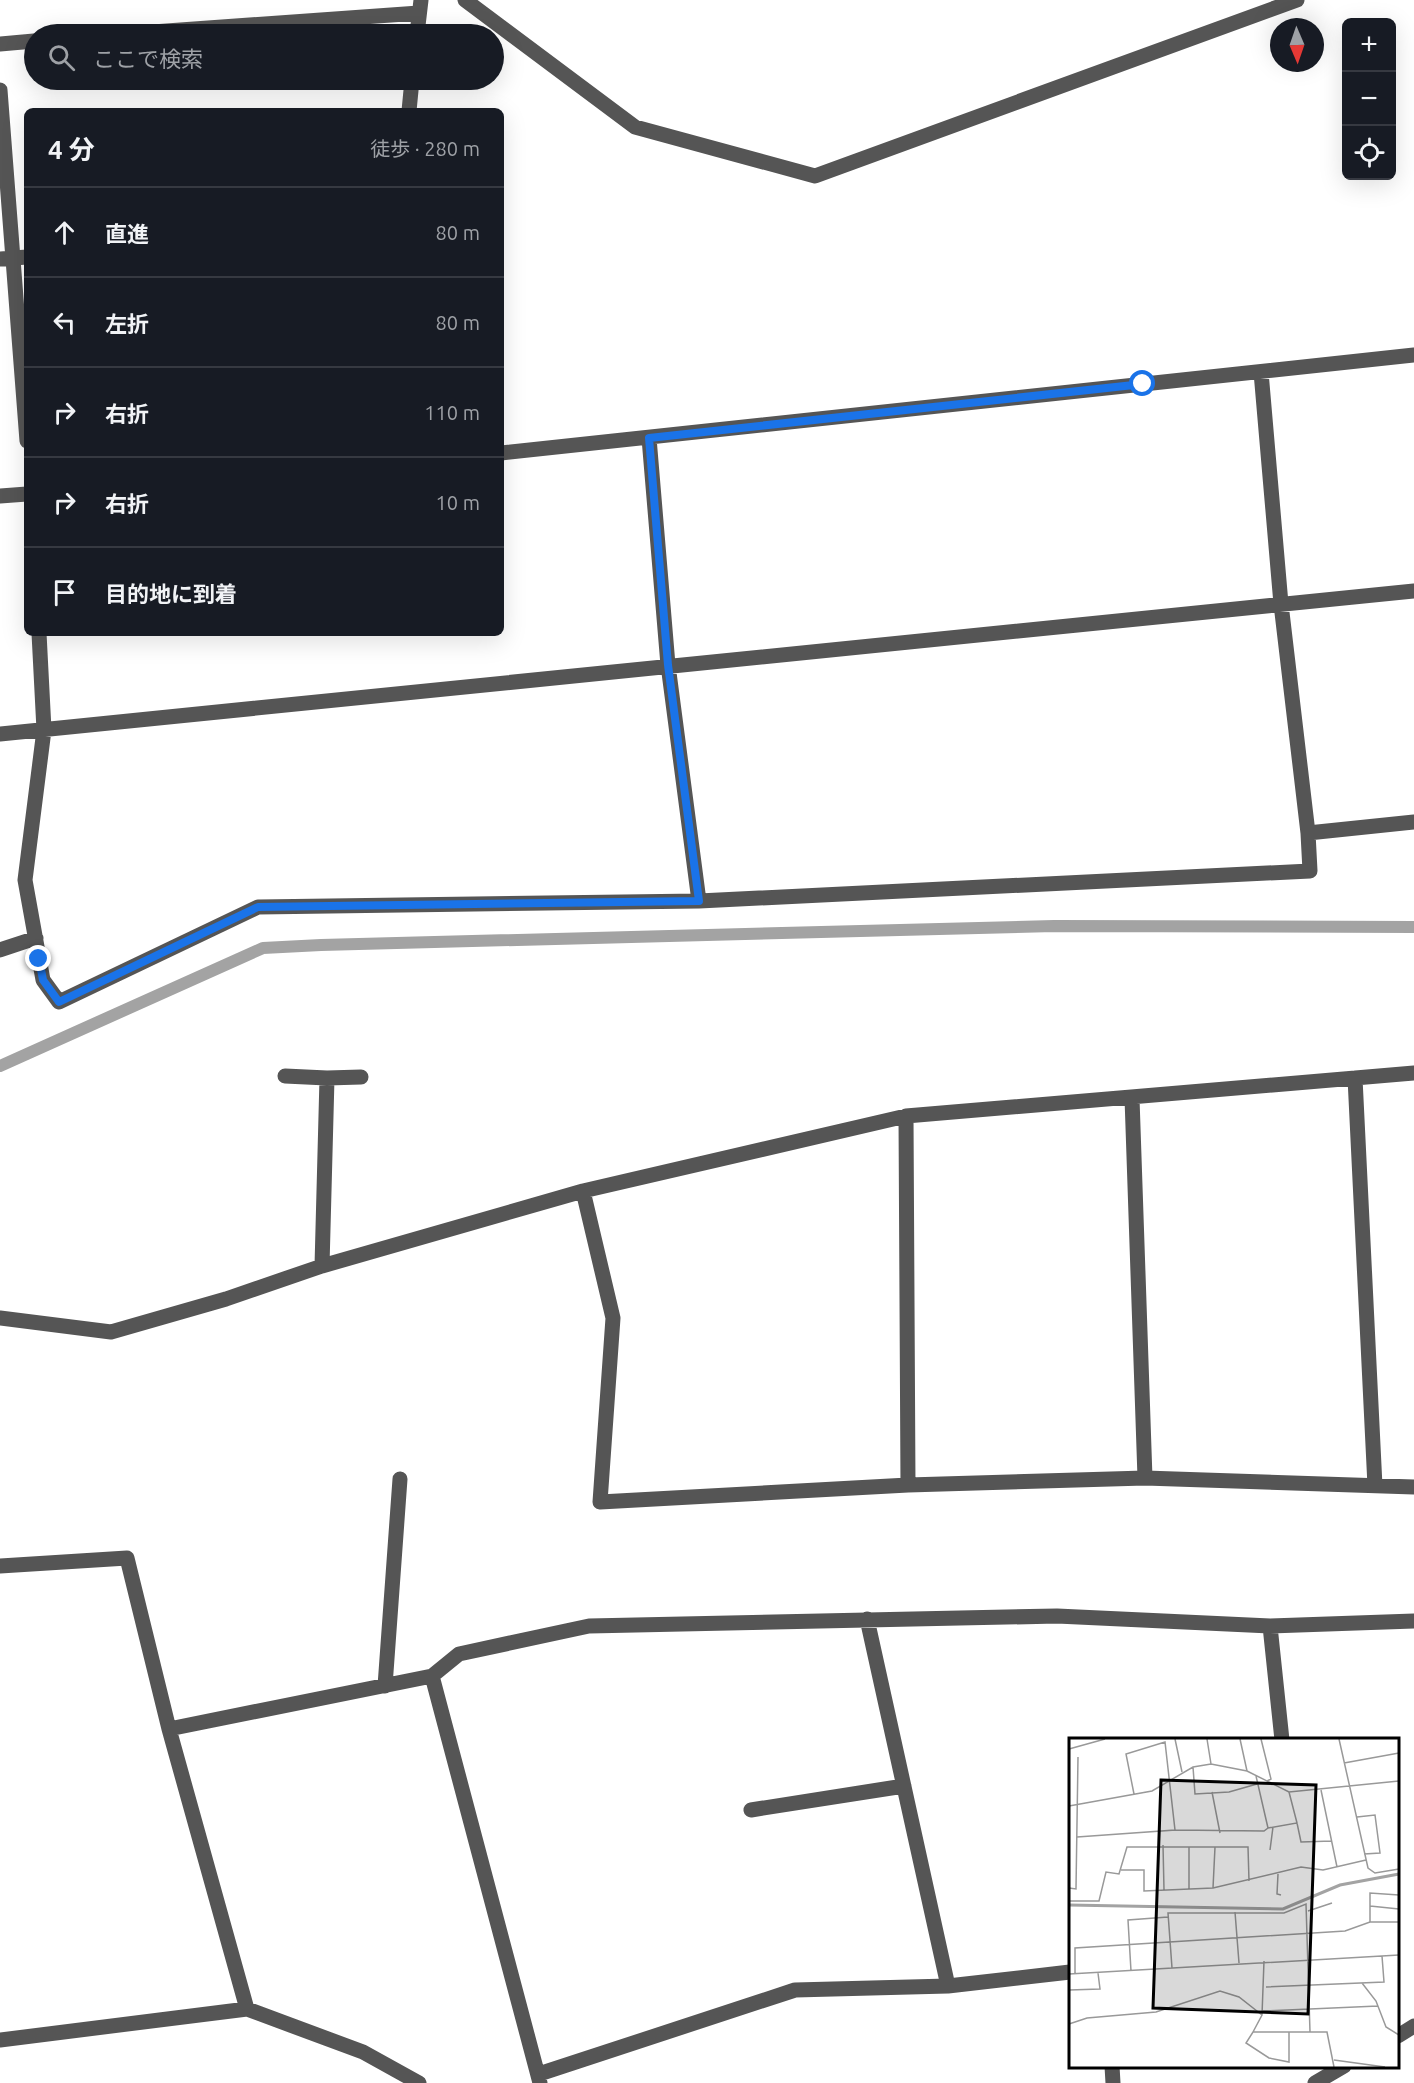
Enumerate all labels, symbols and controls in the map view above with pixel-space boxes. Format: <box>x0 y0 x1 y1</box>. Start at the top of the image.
north arrow <box>1270 18 1324 72</box>
map controls <box>1342 18 1396 180</box>
button: + <box>1342 18 1396 72</box>
search box <box>24 24 504 90</box>
icon: search <box>45 41 78 74</box>
text: ここで検索 <box>93 46 203 71</box>
button: − <box>1342 72 1396 126</box>
button: locate <box>1342 126 1396 180</box>
text: 4 分 <box>48 135 95 164</box>
text: 徒歩 · 280 m <box>370 137 480 160</box>
icon: ahead <box>48 216 81 249</box>
text: 直進 <box>105 221 149 246</box>
text: 80 m <box>436 221 480 244</box>
icon: left <box>48 306 81 339</box>
text: 左折 <box>105 311 149 336</box>
text: 80 m <box>436 311 480 334</box>
route start <box>1129 370 1155 396</box>
icon: right <box>48 396 81 429</box>
text: 右折 <box>105 401 149 426</box>
text: 110 m <box>424 401 480 424</box>
icon: right <box>48 486 81 519</box>
text: 右折 <box>105 491 149 516</box>
text: 10 m <box>436 491 480 514</box>
icon: arrive <box>48 576 81 609</box>
text: 目的地に到着 <box>105 581 237 606</box>
route end <box>25 945 51 971</box>
inset map <box>1069 1738 1399 2068</box>

